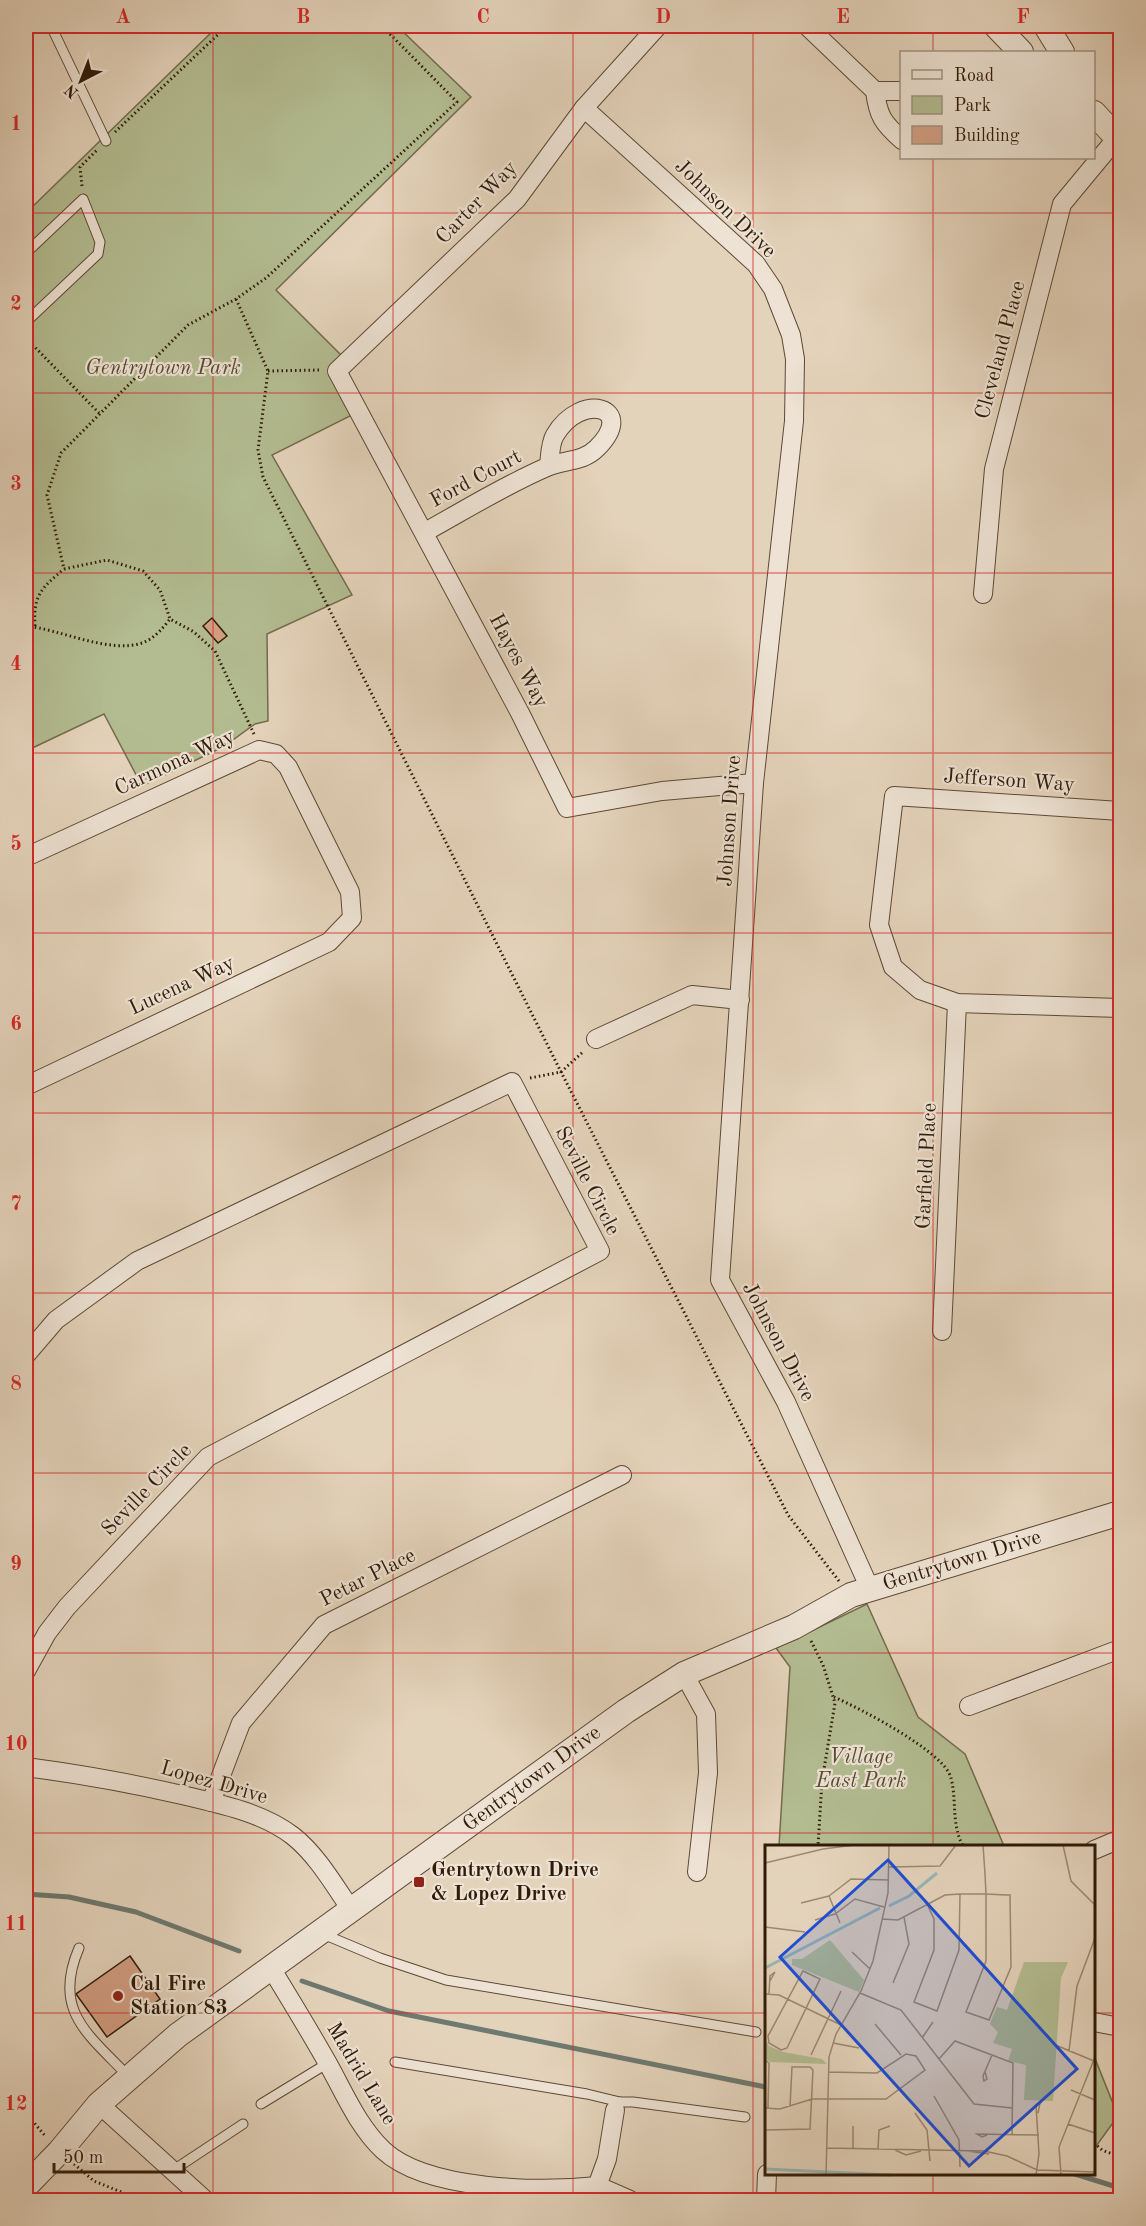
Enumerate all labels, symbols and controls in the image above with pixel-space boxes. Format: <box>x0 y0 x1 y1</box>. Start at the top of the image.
text: A <box>115 8 131 28</box>
text: B <box>296 8 310 28</box>
text: C <box>476 8 490 28</box>
text: D <box>655 8 671 28</box>
text: E <box>836 8 850 28</box>
text: F <box>1016 8 1030 28</box>
north arrow <box>51 51 111 111</box>
legend <box>900 51 1095 159</box>
text: Road <box>954 67 994 85</box>
text: N <box>62 80 82 101</box>
text: Park <box>954 97 991 115</box>
text: 1 <box>10 115 22 135</box>
text: Building <box>954 127 1020 145</box>
street label: Johnson Drive <box>670 156 780 262</box>
street label: Carter Way <box>432 157 522 249</box>
street label: Cleveland Place <box>972 278 1030 422</box>
text: 2 <box>10 295 22 315</box>
park label: Gentrytown Park <box>85 358 241 379</box>
street label: Ford Court <box>427 446 525 512</box>
text: 3 <box>10 475 22 495</box>
street label: Hayes Way <box>484 610 552 712</box>
text: 4 <box>10 655 22 675</box>
street label: Carmona Way <box>112 726 238 800</box>
street label: Johnson Drive <box>715 755 745 887</box>
street label: Jefferson Way <box>943 766 1075 796</box>
text: 5 <box>10 834 22 855</box>
street label: Lucena Way <box>126 952 238 1020</box>
text: 6 <box>10 1015 22 1035</box>
street label: Garfield Place <box>913 1102 941 1230</box>
street label: Seville Circle <box>551 1123 623 1239</box>
text: 7 <box>10 1195 22 1215</box>
street label: Johnson Drive <box>738 1279 818 1405</box>
text: 8 <box>10 1375 22 1395</box>
street label: Seville Circle <box>98 1440 196 1540</box>
street label: Gentrytown Drive <box>880 1527 1044 1595</box>
street label: Petar Place <box>317 1545 419 1611</box>
text: 9 <box>10 1555 22 1575</box>
street label: Gentrytown Drive <box>459 1722 605 1836</box>
text: 10 <box>4 1735 28 1755</box>
park label: Village East Park <box>815 1747 906 1792</box>
street label: Lopez Drive <box>158 1758 270 1808</box>
inset map <box>765 1845 1095 2175</box>
place label: Gentrytown Drive & Lopez Drive <box>431 1860 599 1905</box>
marker: Gentrytown Drive & Lopez Drive <box>412 1875 426 1889</box>
text: 11 <box>4 1915 28 1935</box>
place label: Cal Fire Station 83 <box>130 1974 228 2019</box>
marker: Cal Fire Station 83 <box>111 1989 125 2003</box>
street label: Madrid Lane <box>322 2019 400 2129</box>
text: 12 <box>4 2095 28 2115</box>
scale bar <box>54 2136 184 2174</box>
text: 50 m <box>63 2149 103 2167</box>

